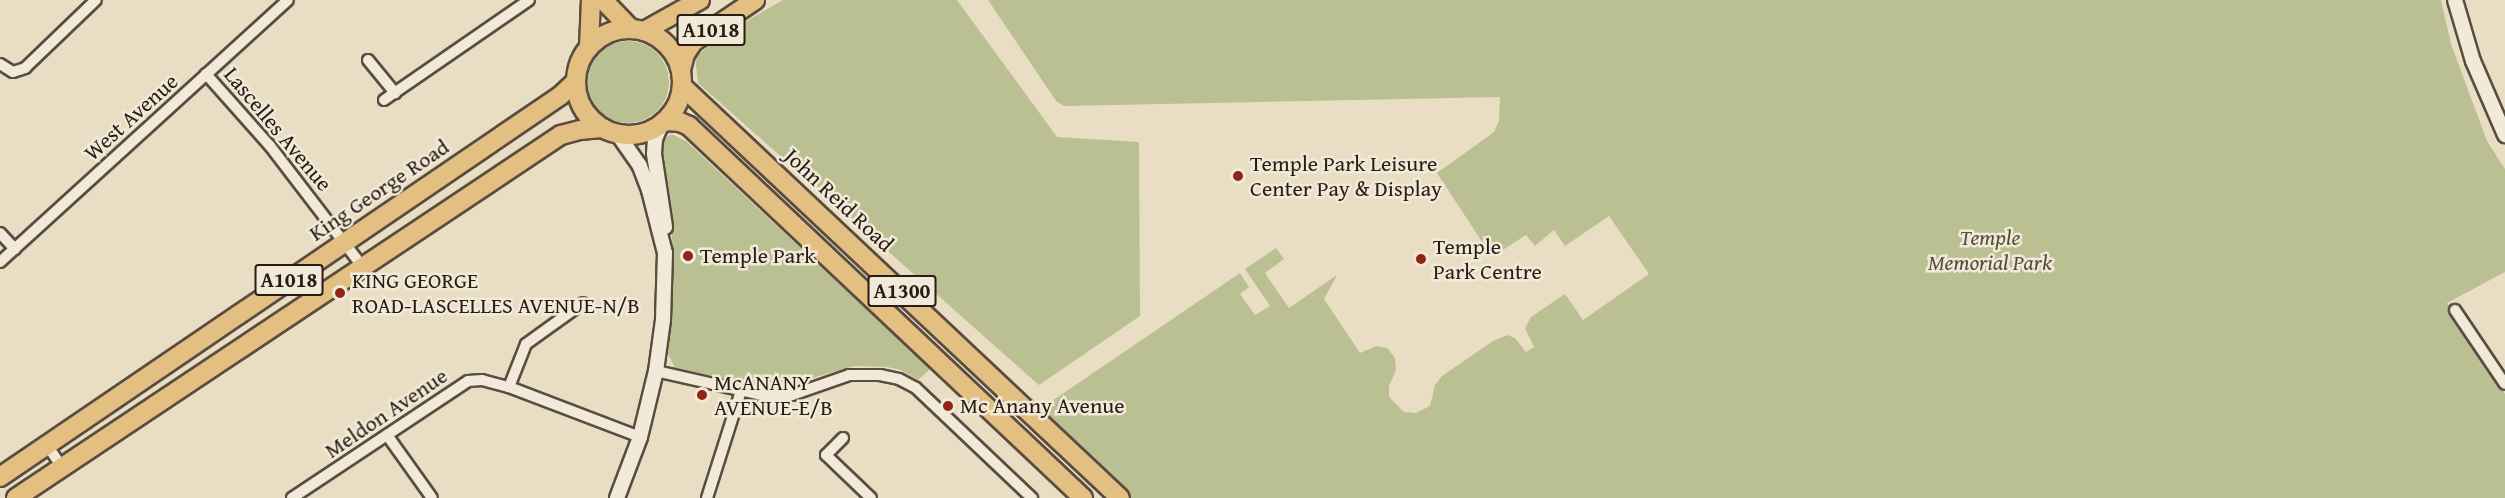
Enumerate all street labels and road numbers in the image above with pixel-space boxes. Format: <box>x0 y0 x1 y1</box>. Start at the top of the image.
road number: A1018 <box>676 12 746 48</box>
street label: Lascelles Avenue <box>218 62 338 196</box>
street label: West Avenue <box>79 68 183 166</box>
street label: King George Road <box>304 133 454 247</box>
street label: John Reid Road <box>779 143 899 257</box>
road number: A1018 <box>254 262 324 298</box>
road number: A1300 <box>868 273 936 309</box>
street label: Meldon Avenue <box>320 362 452 464</box>

